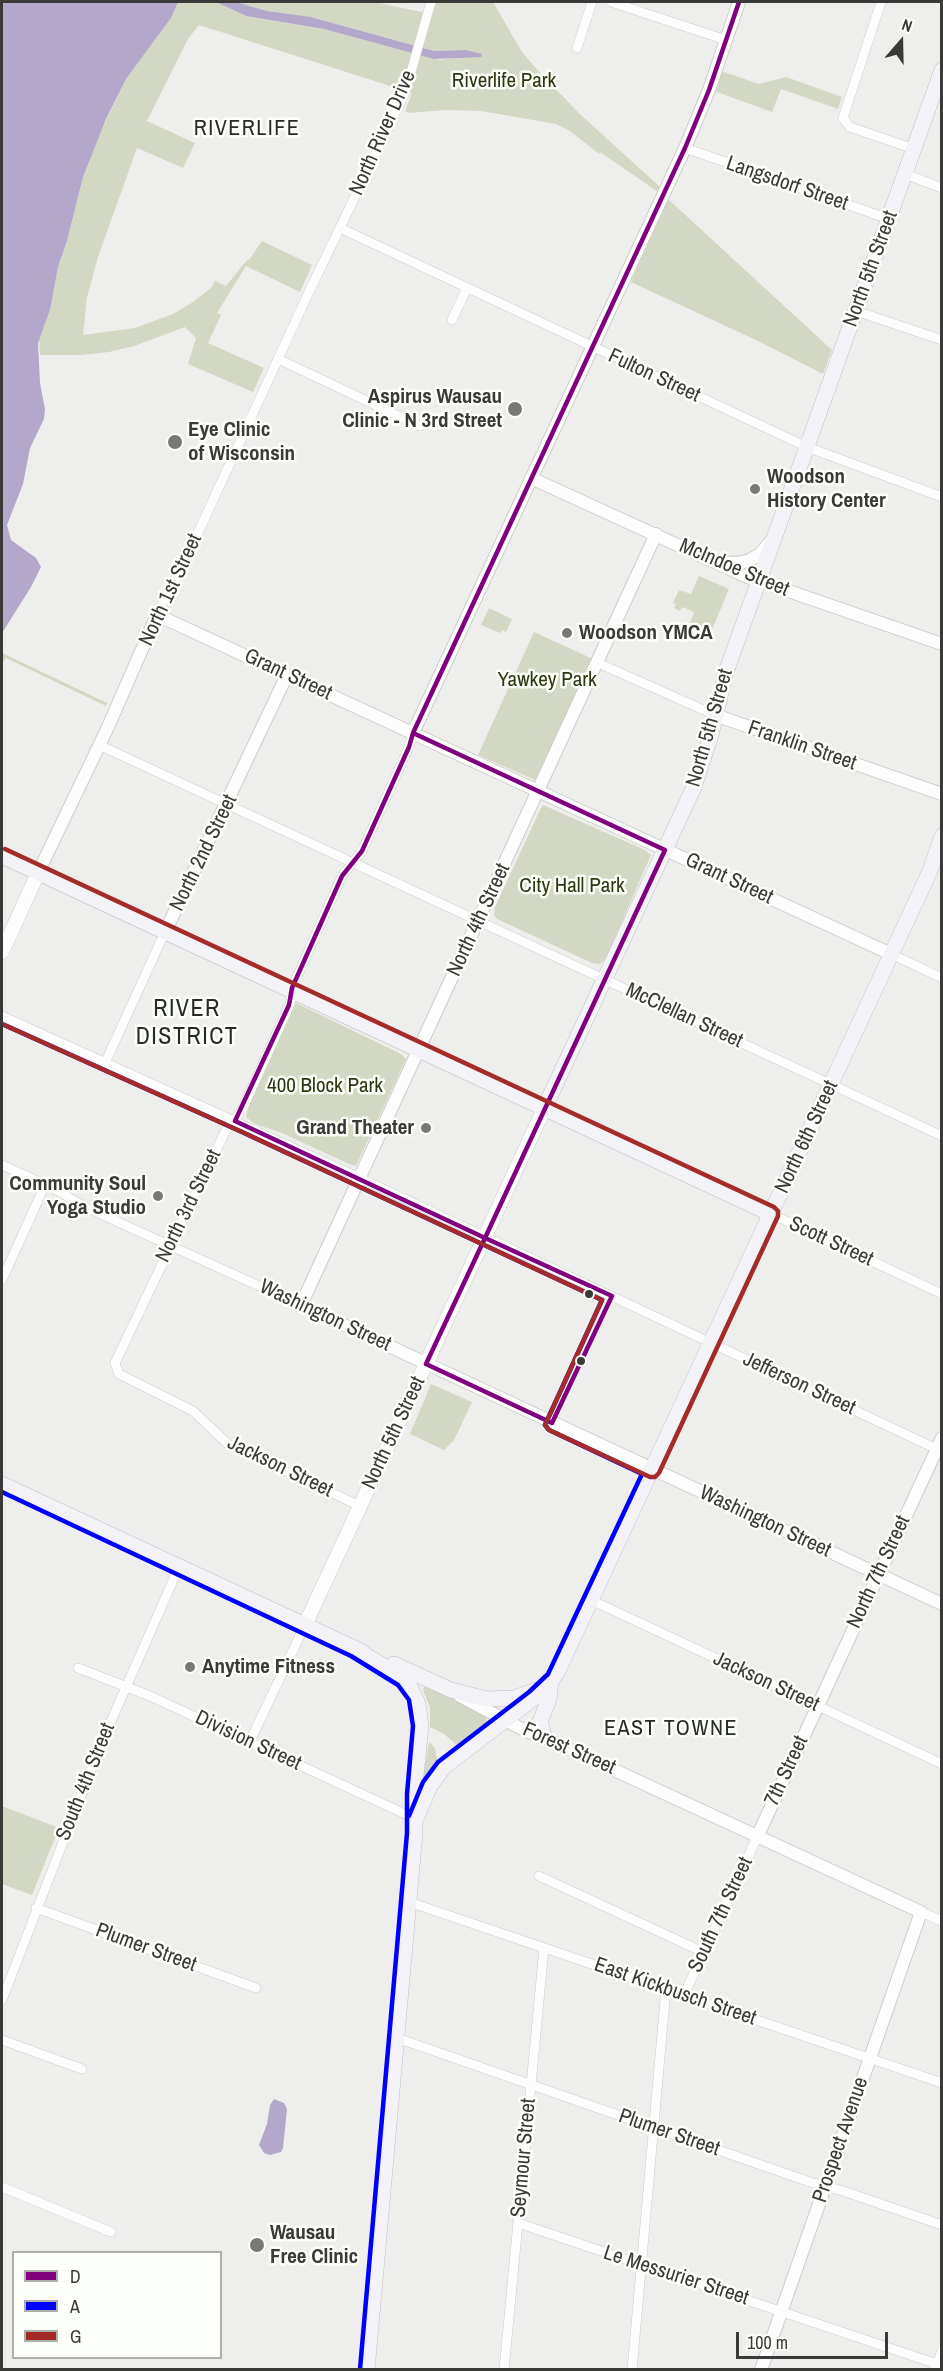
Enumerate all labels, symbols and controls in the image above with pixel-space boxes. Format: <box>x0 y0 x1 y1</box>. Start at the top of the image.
north arrow <box>871 12 931 72</box>
text: N <box>899 13 915 37</box>
street label: North River Drive <box>344 67 422 199</box>
park label: Riverlife Park <box>452 68 556 94</box>
district label: RIVERLIFE <box>194 116 300 142</box>
street label: Langsdorf Street <box>723 151 851 217</box>
street label: North 5th Street <box>838 208 904 330</box>
street label: Fulton Street <box>604 344 704 408</box>
place label: Aspirus Wausau Clinic - N 3rd Street <box>342 384 502 434</box>
marker: Aspirus Wausau Clinic - N 3rd Street <box>506 400 524 418</box>
place label: Eye Clinic of Wisconsin <box>188 417 295 467</box>
marker: Eye Clinic of Wisconsin <box>166 433 184 451</box>
place label: Woodson History Center <box>767 464 886 514</box>
marker: Woodson History Center <box>748 482 762 496</box>
street label: North 1st Street <box>134 530 208 650</box>
street label: McIndoe Street <box>675 534 793 602</box>
place label: Woodson YMCA <box>579 620 713 646</box>
marker: Woodson YMCA <box>560 626 574 640</box>
street label: Grant Street <box>240 644 336 706</box>
street label: North 5th Street <box>681 666 739 790</box>
park label: Yawkey Park <box>497 667 597 693</box>
street label: Franklin Street <box>745 716 859 776</box>
street label: North 2nd Street <box>165 791 243 915</box>
street label: Grant Street <box>681 848 777 910</box>
street label: North 4th Street <box>442 860 516 980</box>
park label: City Hall Park <box>519 873 625 899</box>
street label: McClellan Street <box>621 978 747 1054</box>
district label: RIVER DISTRICT <box>136 996 238 1052</box>
park label: 400 Block Park <box>267 1073 383 1099</box>
street label: North 6th Street <box>770 1077 844 1197</box>
place label: Grand Theater <box>296 1115 414 1141</box>
marker: Grand Theater <box>419 1121 433 1135</box>
street label: North 3rd Street <box>151 1145 227 1267</box>
place label: Community Soul Yoga Studio <box>9 1171 146 1221</box>
marker: Community Soul Yoga Studio <box>151 1189 165 1203</box>
street label: Scott Street <box>785 1212 877 1272</box>
street label: Washington Street <box>255 1275 395 1357</box>
unlabelled marker <box>583 1288 595 1300</box>
street label: Jefferson Street <box>739 1347 859 1421</box>
unlabelled marker <box>575 1355 587 1367</box>
street label: North 5th Street <box>357 1373 431 1493</box>
street label: Jackson Street <box>223 1431 337 1503</box>
street label: Washington Street <box>695 1481 835 1563</box>
street label: North 7th Street <box>842 1512 916 1632</box>
street label: Jackson Street <box>709 1647 823 1717</box>
place label: Anytime Fitness <box>202 1654 335 1680</box>
marker: Anytime Fitness <box>183 1660 197 1674</box>
street label: Division Street <box>191 1706 305 1776</box>
district label: EAST TOWNE <box>604 1716 738 1742</box>
street label: Forest Street <box>519 1717 619 1781</box>
street label: South 4th Street <box>51 1720 121 1844</box>
street label: 7th Street <box>760 1732 814 1810</box>
street label: South 7th Street <box>683 1853 759 1977</box>
street label: Plumer Street <box>92 1918 200 1978</box>
street label: East Kickbusch Street <box>591 1953 759 2031</box>
street label: Prospect Avenue <box>808 2074 874 2206</box>
street label: Seymour Street <box>506 2097 542 2219</box>
street label: Plumer Street <box>615 2104 723 2162</box>
place label: Wausau Free Clinic <box>270 2220 358 2270</box>
marker: Wausau Free Clinic <box>248 2236 266 2254</box>
street label: Le Messurier Street <box>600 2241 752 2311</box>
legend <box>12 2251 222 2359</box>
text: D <box>70 2264 81 2289</box>
text: A <box>70 2294 80 2319</box>
scale bar <box>739 2320 890 2358</box>
text: G <box>70 2324 81 2349</box>
text: 100 m <box>747 2330 788 2355</box>

